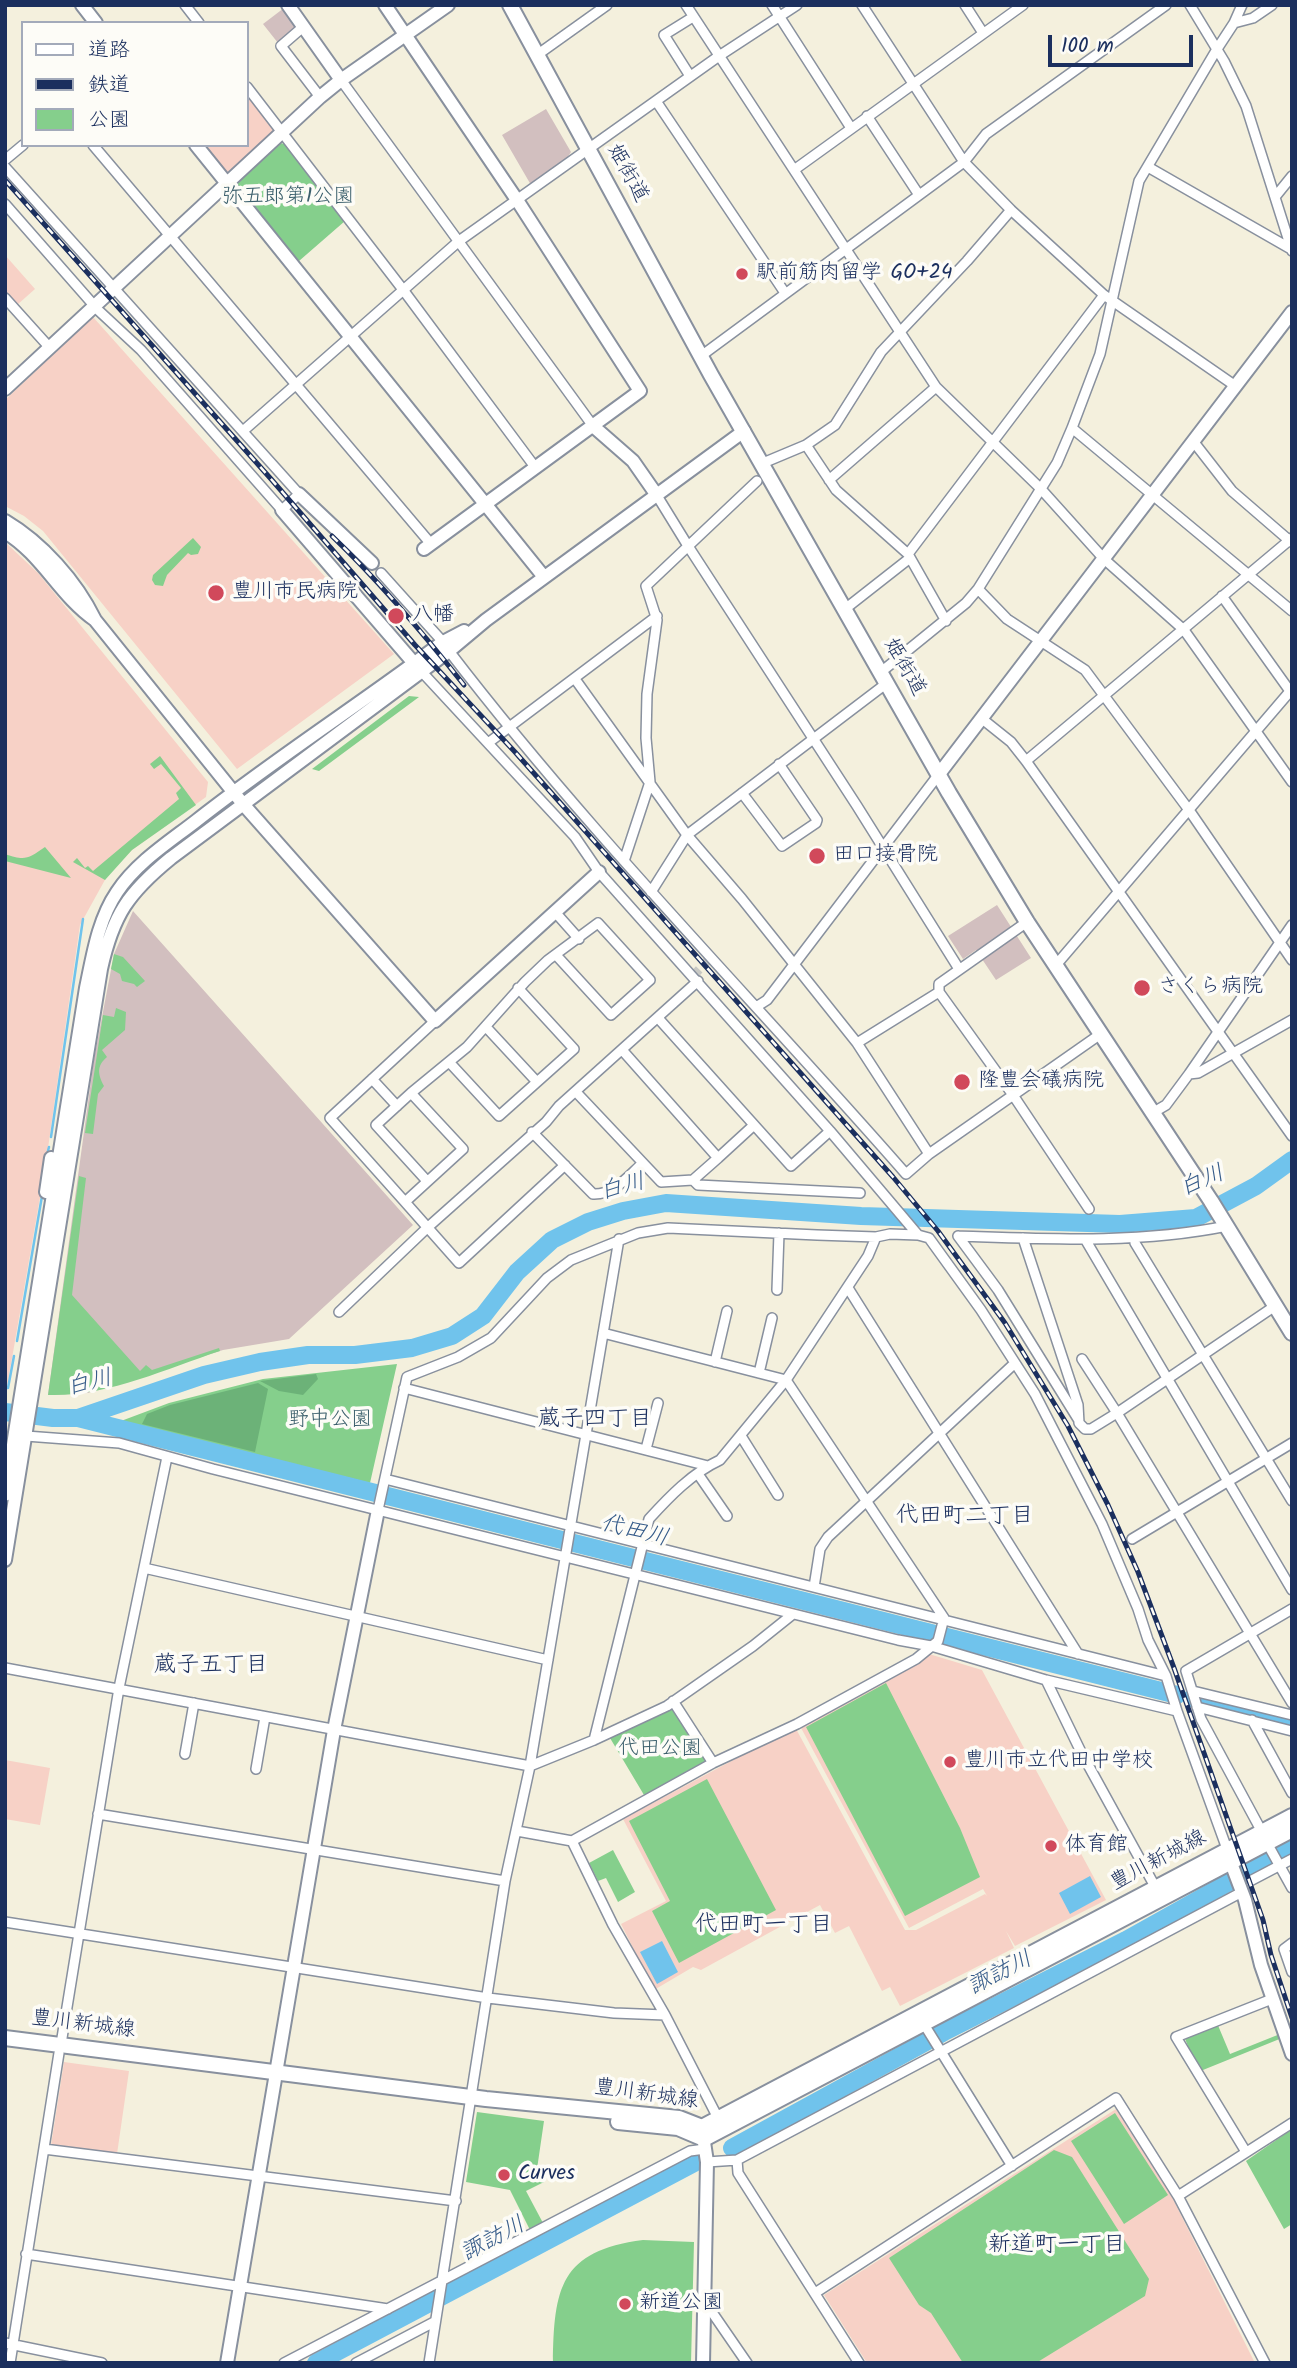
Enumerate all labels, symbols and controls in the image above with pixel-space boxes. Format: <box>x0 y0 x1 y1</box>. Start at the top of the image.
legend <box>21 21 248 147</box>
scale bar <box>1052 21 1197 65</box>
text: 100 m <box>1061 30 1114 63</box>
text: 道路 <box>88 34 130 67</box>
text: 鉄道 <box>88 69 130 102</box>
text: 公園 <box>88 104 130 137</box>
street label: 姫街道 <box>600 140 652 208</box>
park label: 弥五郎第1公園 <box>222 185 354 211</box>
place label: 駅前筋肉留学 GO+24 <box>756 261 952 287</box>
marker: 駅前筋肉留学 GO+24 <box>734 266 750 282</box>
place label: 豊川市民病院 <box>232 580 358 606</box>
marker: 豊川市民病院 <box>206 583 226 603</box>
place label: 八幡 <box>412 603 454 629</box>
marker: 八幡 <box>386 606 406 626</box>
street label: 姫街道 <box>876 634 930 702</box>
place label: 田口接骨院 <box>833 843 938 869</box>
marker: 田口接骨院 <box>807 846 827 866</box>
place label: さくら病院 <box>1158 975 1263 1001</box>
marker: さくら病院 <box>1132 978 1152 998</box>
place label: 隆豊会礒病院 <box>978 1069 1104 1095</box>
marker: 隆豊会礒病院 <box>952 1072 972 1092</box>
water label: 白川 <box>1176 1161 1230 1205</box>
water label: 白川 <box>597 1170 649 1208</box>
water label: 白川 <box>64 1366 116 1404</box>
district label: 蔵子四丁目 <box>538 1407 652 1435</box>
park label: 野中公園 <box>288 1408 372 1434</box>
district label: 代田町二丁目 <box>896 1504 1034 1532</box>
water label: 代田川 <box>597 1511 671 1555</box>
district label: 蔵子五丁目 <box>154 1653 268 1681</box>
park label: 代田公園 <box>618 1737 702 1763</box>
place label: 豊川市立代田中学校 <box>964 1749 1153 1775</box>
marker: 豊川市立代田中学校 <box>942 1754 958 1770</box>
street label: 豊川新城線 <box>1107 1826 1211 1898</box>
place label: 体育館 <box>1065 1833 1128 1859</box>
marker: 体育館 <box>1043 1838 1059 1854</box>
district label: 代田町一丁目 <box>695 1913 833 1941</box>
water label: 諏訪川 <box>964 1947 1038 2003</box>
street label: 豊川新城線 <box>29 2007 137 2045</box>
street label: 豊川新城線 <box>592 2076 700 2116</box>
place label: Curves <box>518 2162 575 2188</box>
marker: Curves <box>496 2167 512 2183</box>
water label: 諏訪川 <box>457 2213 531 2269</box>
district label: 新道町一丁目 <box>988 2233 1126 2261</box>
place label: 新道公園 <box>639 2291 723 2317</box>
marker: 新道公園 <box>617 2296 633 2312</box>

